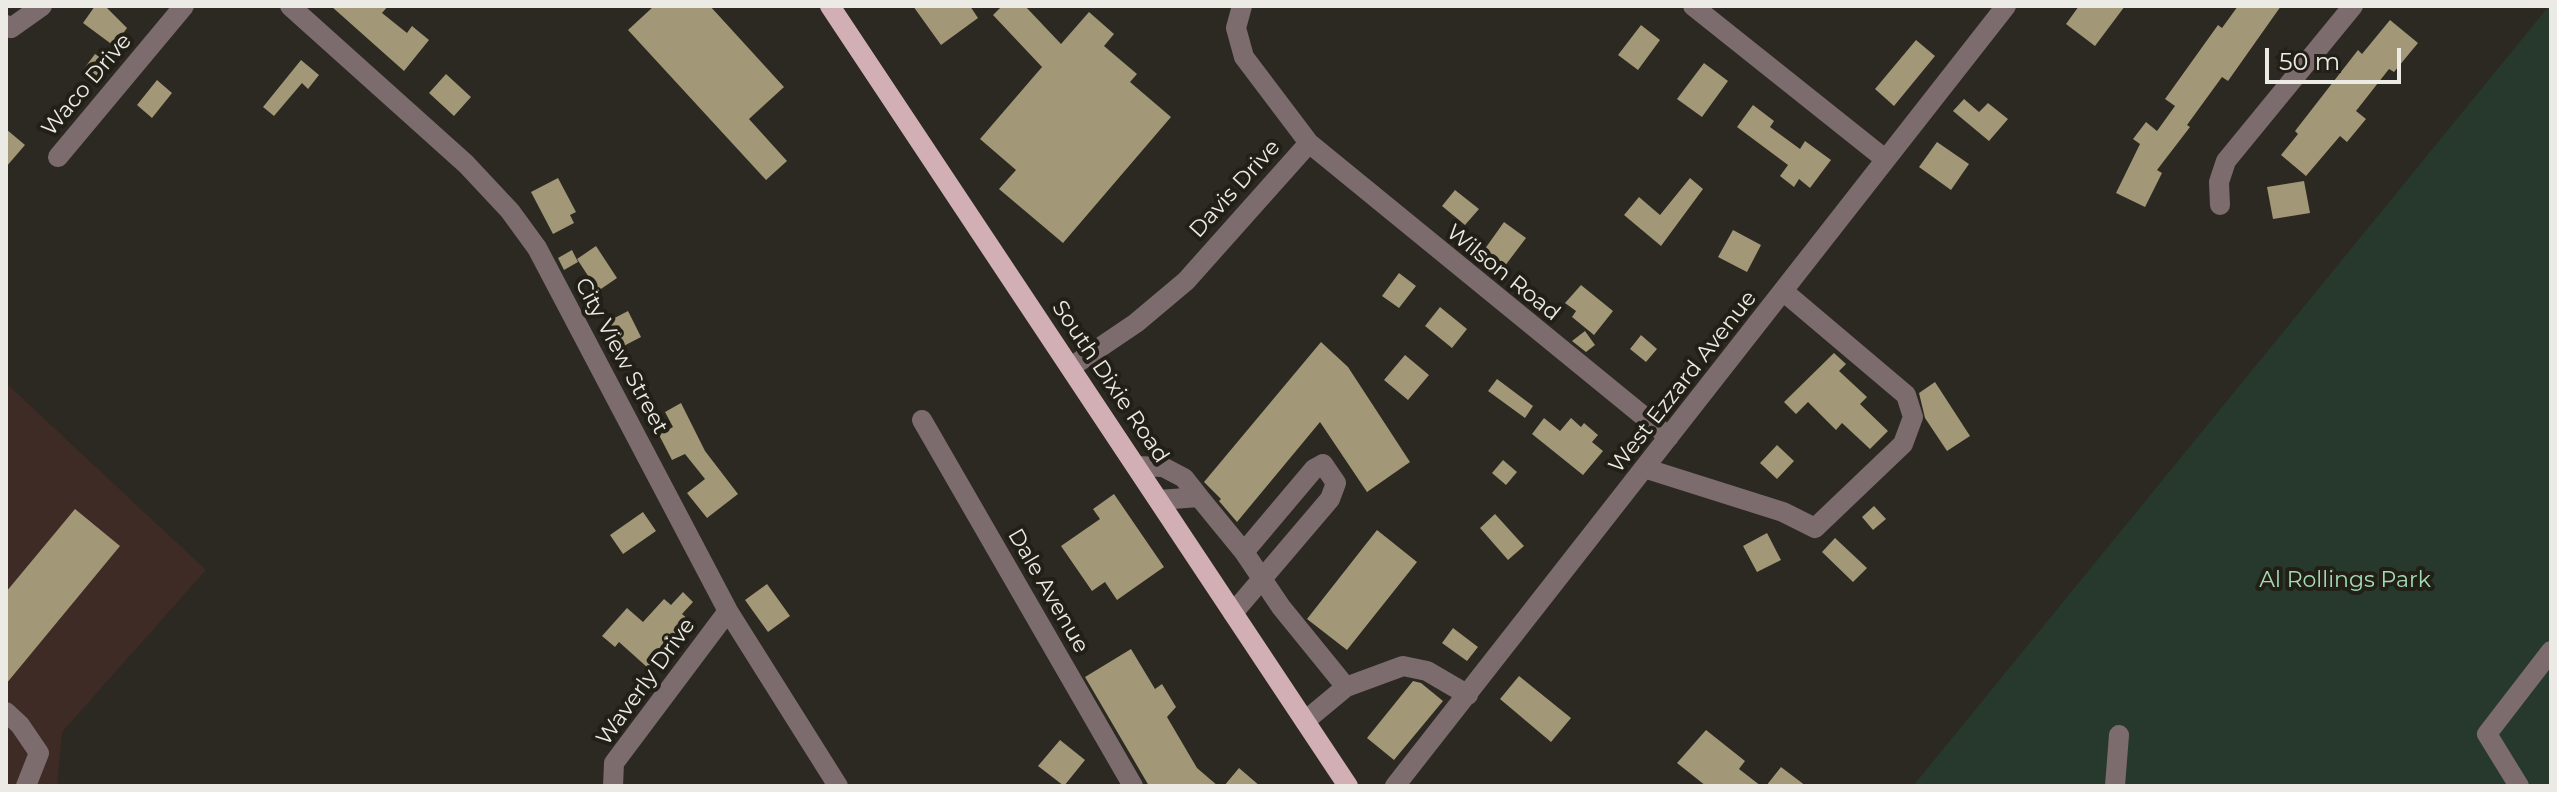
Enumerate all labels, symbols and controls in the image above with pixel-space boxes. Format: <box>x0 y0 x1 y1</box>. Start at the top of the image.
street label: Waco Drive <box>37 28 137 142</box>
scale bar <box>2269 32 2405 82</box>
text: 50 m <box>2279 47 2340 76</box>
street label: Davis Drive <box>1184 135 1286 243</box>
street label: Wilson Road <box>1441 219 1565 327</box>
street label: City View Street <box>569 274 673 438</box>
street label: West Ezzard Avenue <box>1604 286 1762 478</box>
street label: South Dixie Road <box>1046 296 1174 468</box>
street label: Dale Avenue <box>1002 524 1094 658</box>
park label: Al Rollings Park <box>2259 568 2431 594</box>
street label: Waverly Drive <box>591 613 701 751</box>

